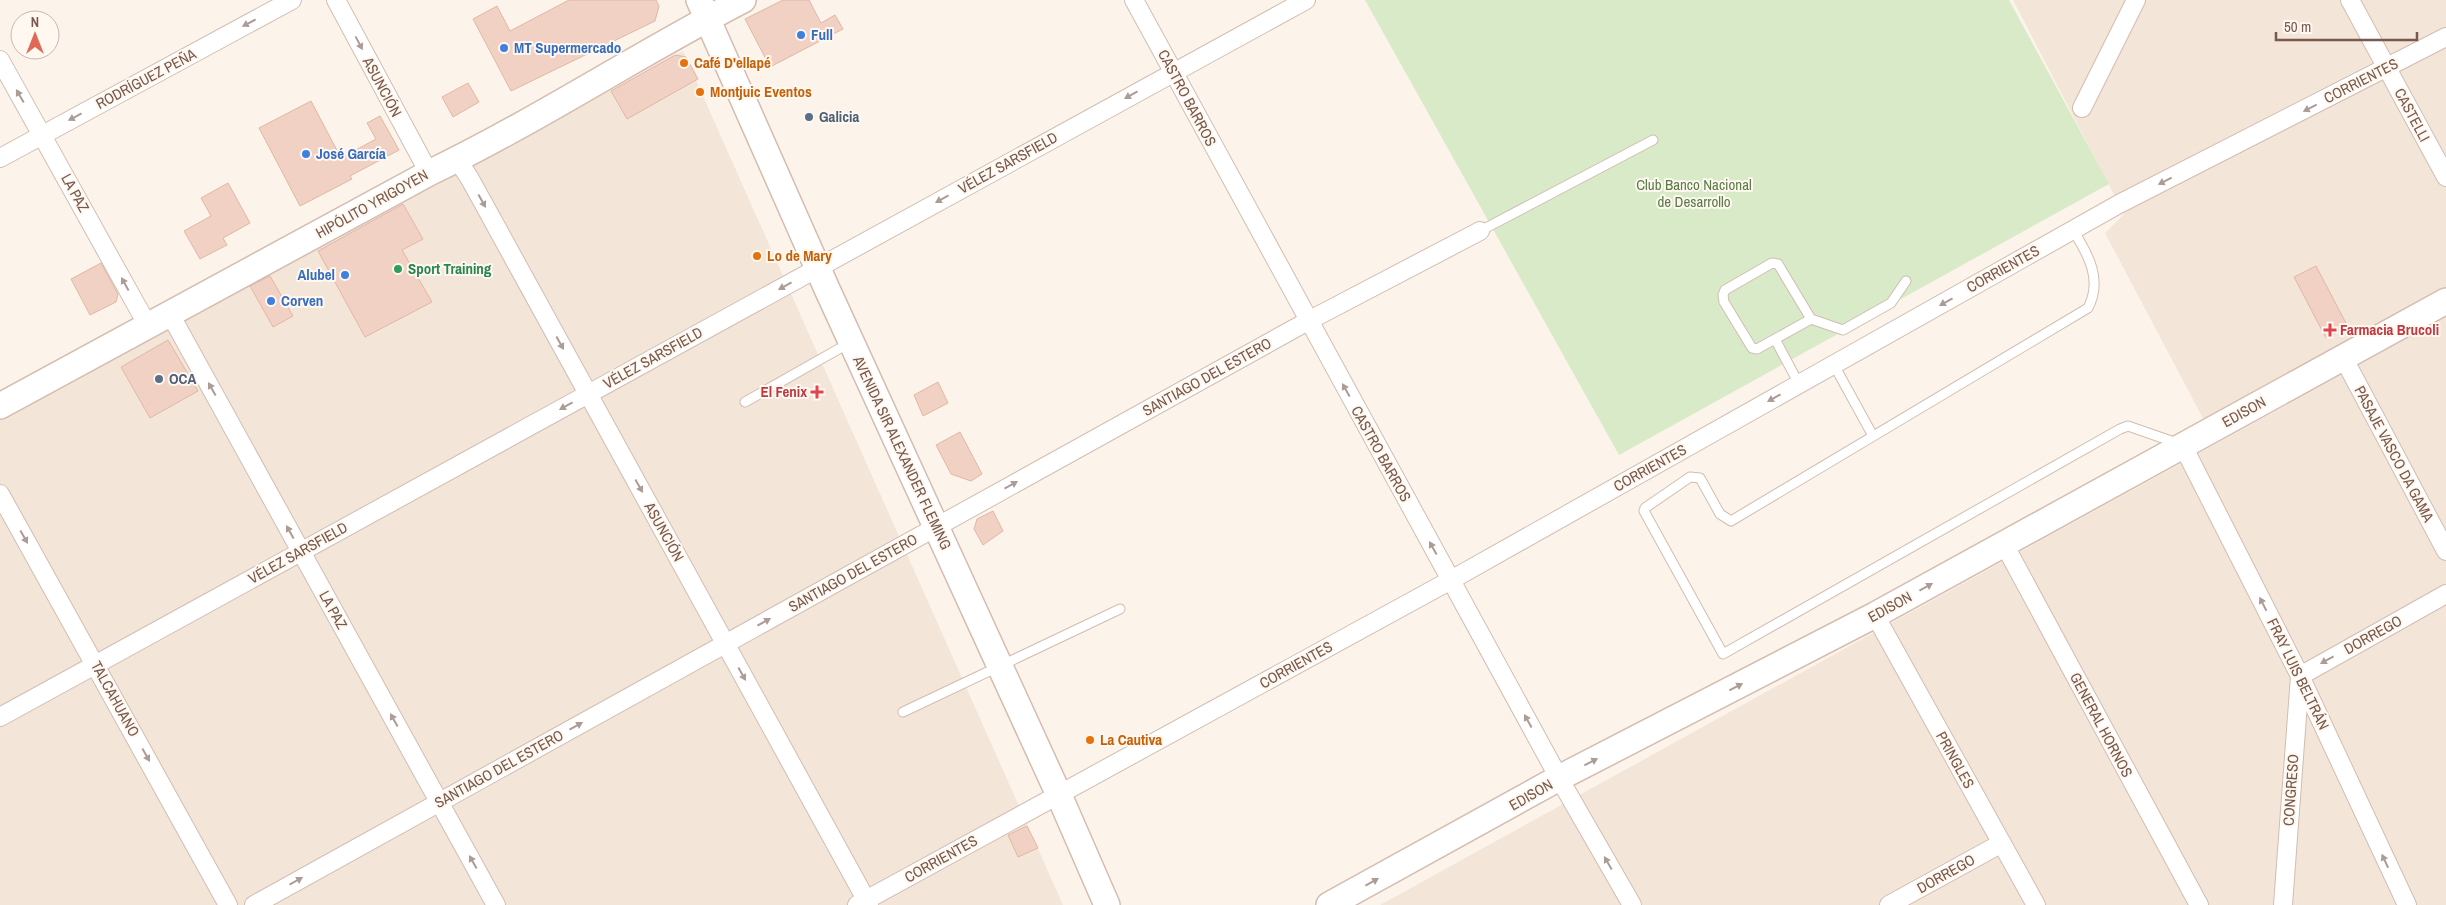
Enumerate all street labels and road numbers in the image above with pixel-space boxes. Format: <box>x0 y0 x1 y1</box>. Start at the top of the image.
street label: RODRÍGUEZ PEÑA <box>92 43 200 114</box>
street label: CASTRO BARROS <box>1153 46 1222 150</box>
street label: ASUNCIÓN <box>357 52 407 120</box>
street label: CORRIENTES <box>2320 53 2401 108</box>
street label: CASTELLI <box>2390 84 2435 145</box>
street label: VÉLEZ SARSFIELD <box>954 126 1061 199</box>
street label: HIPÓLITO YRIGOYEN <box>312 164 432 243</box>
street label: LA PAZ <box>56 170 95 216</box>
street label: CORRIENTES <box>1962 240 2043 297</box>
street label: VÉLEZ SARSFIELD <box>599 321 706 394</box>
street label: SANTIAGO DEL ESTERO <box>1138 332 1275 421</box>
street label: AVENIDA SIR ALEXANDER FLEMING <box>848 352 957 553</box>
street label: PASAJE VASCO DA GAMA <box>2350 382 2440 526</box>
street label: EDISON <box>2218 391 2269 432</box>
street label: CASTRO BARROS <box>1346 402 1416 505</box>
street label: CORRIENTES <box>1609 439 1690 496</box>
street label: ASUNCIÓN <box>639 497 689 565</box>
street label: VÉLEZ SARSFIELD <box>244 516 351 589</box>
street label: SANTIAGO DEL ESTERO <box>784 528 921 617</box>
street label: EDISON <box>1864 586 1915 627</box>
street label: LA PAZ <box>314 587 353 633</box>
street label: DORREGO <box>2340 610 2406 659</box>
street label: FRAY LUIS BELTRÁN <box>2262 614 2335 733</box>
street label: CORRIENTES <box>1255 636 1336 693</box>
street label: TALCAHUANO <box>86 657 145 740</box>
street label: GENERAL HORNOS <box>2065 669 2138 781</box>
street label: SANTIAGO DEL ESTERO <box>430 724 567 813</box>
street label: PRINGLES <box>1931 727 1980 792</box>
street label: CONGRESO <box>2278 753 2303 826</box>
street label: EDISON <box>1505 774 1556 815</box>
street label: CORRIENTES <box>900 830 981 887</box>
street label: DORREGO <box>1913 849 1979 898</box>

